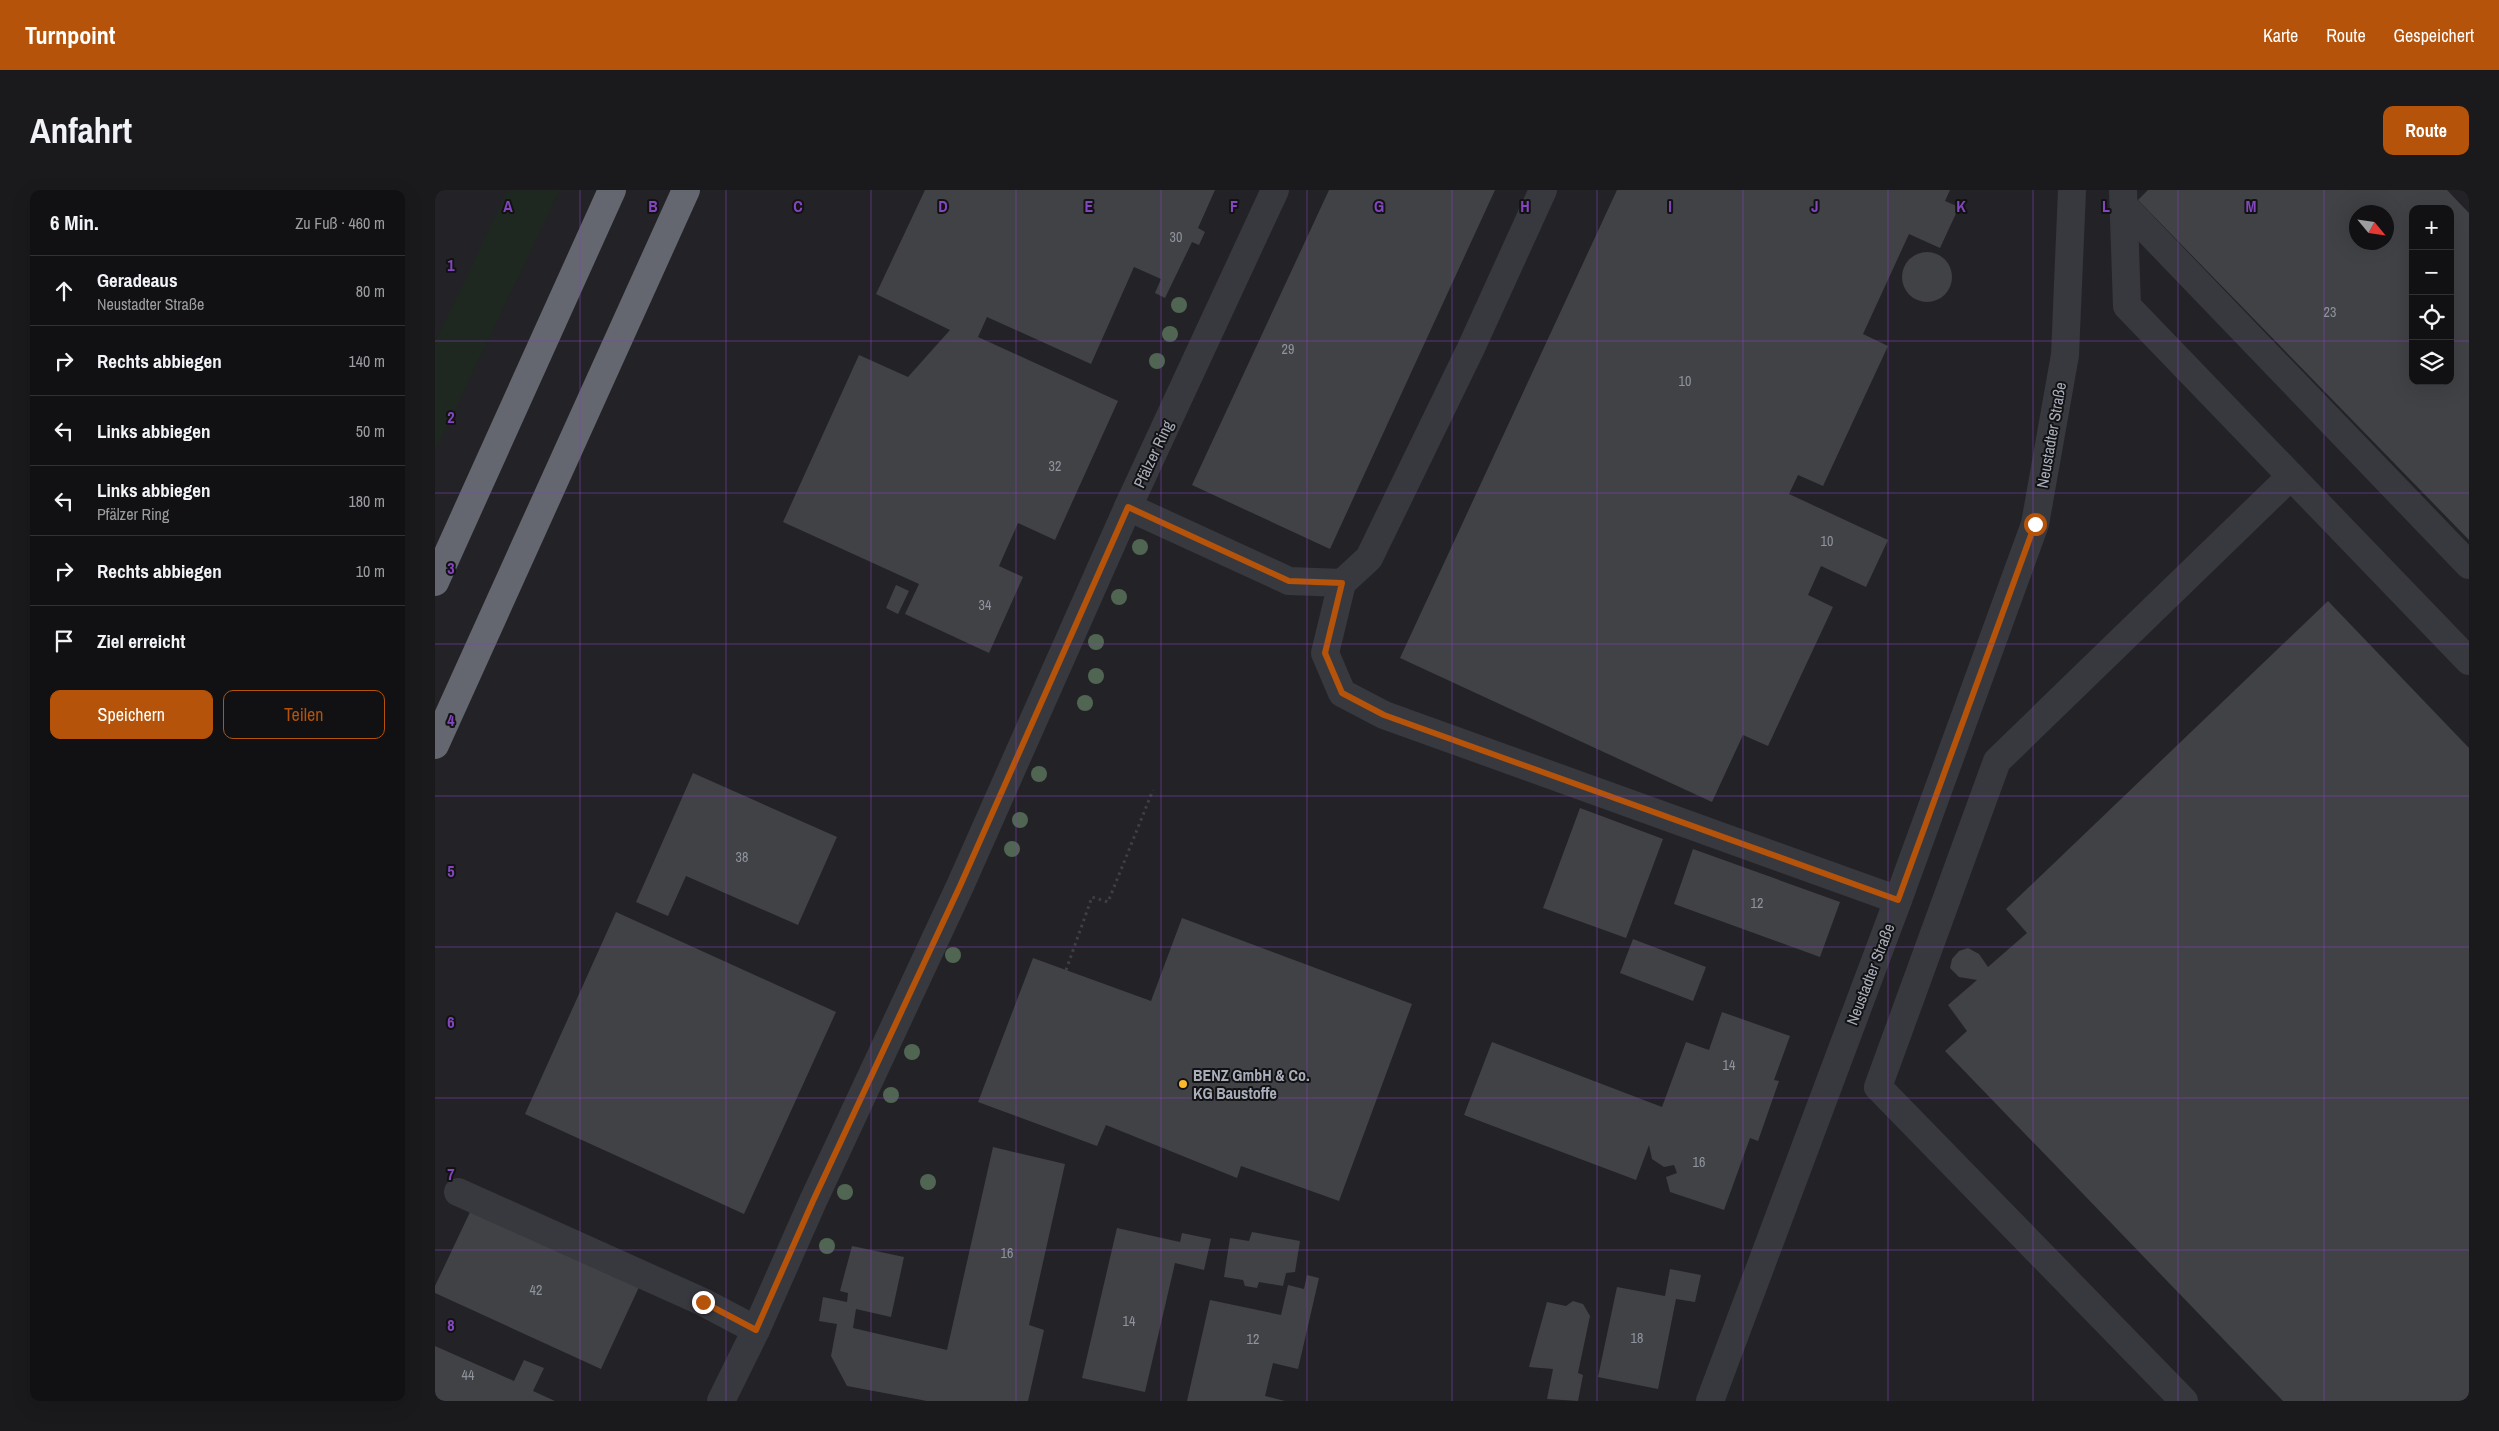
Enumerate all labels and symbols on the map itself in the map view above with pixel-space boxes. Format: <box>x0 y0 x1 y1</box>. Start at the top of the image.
text: A <box>503 195 513 217</box>
text: B <box>648 195 658 217</box>
text: C <box>793 195 803 217</box>
text: D <box>938 195 948 217</box>
text: E <box>1085 195 1094 217</box>
text: F <box>1230 195 1238 217</box>
text: G <box>1374 195 1384 217</box>
text: H <box>1520 195 1530 217</box>
text: I <box>1668 195 1672 217</box>
text: J <box>1811 195 1819 217</box>
text: K <box>1956 195 1966 217</box>
text: L <box>2102 195 2110 217</box>
text: M <box>2246 195 2257 217</box>
north arrow <box>2349 205 2394 250</box>
house number: 30 <box>1170 228 1182 246</box>
text: 1 <box>447 254 455 276</box>
house number: 23 <box>2324 303 2336 321</box>
house number: 29 <box>1282 340 1294 358</box>
house number: 10 <box>1679 372 1691 390</box>
street label: Neustadter Straße <box>2031 380 2071 490</box>
text: 2 <box>447 406 455 428</box>
street label: Pfälzer Ring <box>1128 416 1179 491</box>
house number: 32 <box>1049 457 1061 475</box>
route start <box>2024 513 2047 536</box>
house number: 10 <box>1821 532 1833 550</box>
text: 3 <box>447 557 455 579</box>
house number: 34 <box>979 596 992 614</box>
text: 4 <box>447 709 455 731</box>
house number: 38 <box>736 848 748 866</box>
text: 5 <box>447 860 455 882</box>
house number: 12 <box>1751 894 1763 912</box>
street label: Neustadter Straße <box>1841 920 1899 1028</box>
text: 6 <box>447 1011 455 1033</box>
house number: 14 <box>1723 1056 1736 1074</box>
place label: BENZ GmbH & Co. KG Baustoffe <box>1193 1064 1310 1104</box>
marker: BENZ GmbH & Co. KG Baustoffe <box>1177 1078 1189 1090</box>
house number: 16 <box>1693 1153 1705 1171</box>
text: 7 <box>447 1163 455 1185</box>
house number: 16 <box>1001 1244 1013 1262</box>
house number: 42 <box>530 1281 542 1299</box>
route end <box>692 1291 715 1314</box>
house number: 14 <box>1123 1312 1136 1330</box>
text: 8 <box>447 1314 455 1336</box>
house number: 18 <box>1631 1329 1643 1347</box>
house number: 12 <box>1247 1330 1259 1348</box>
house number: 44 <box>462 1366 475 1384</box>

